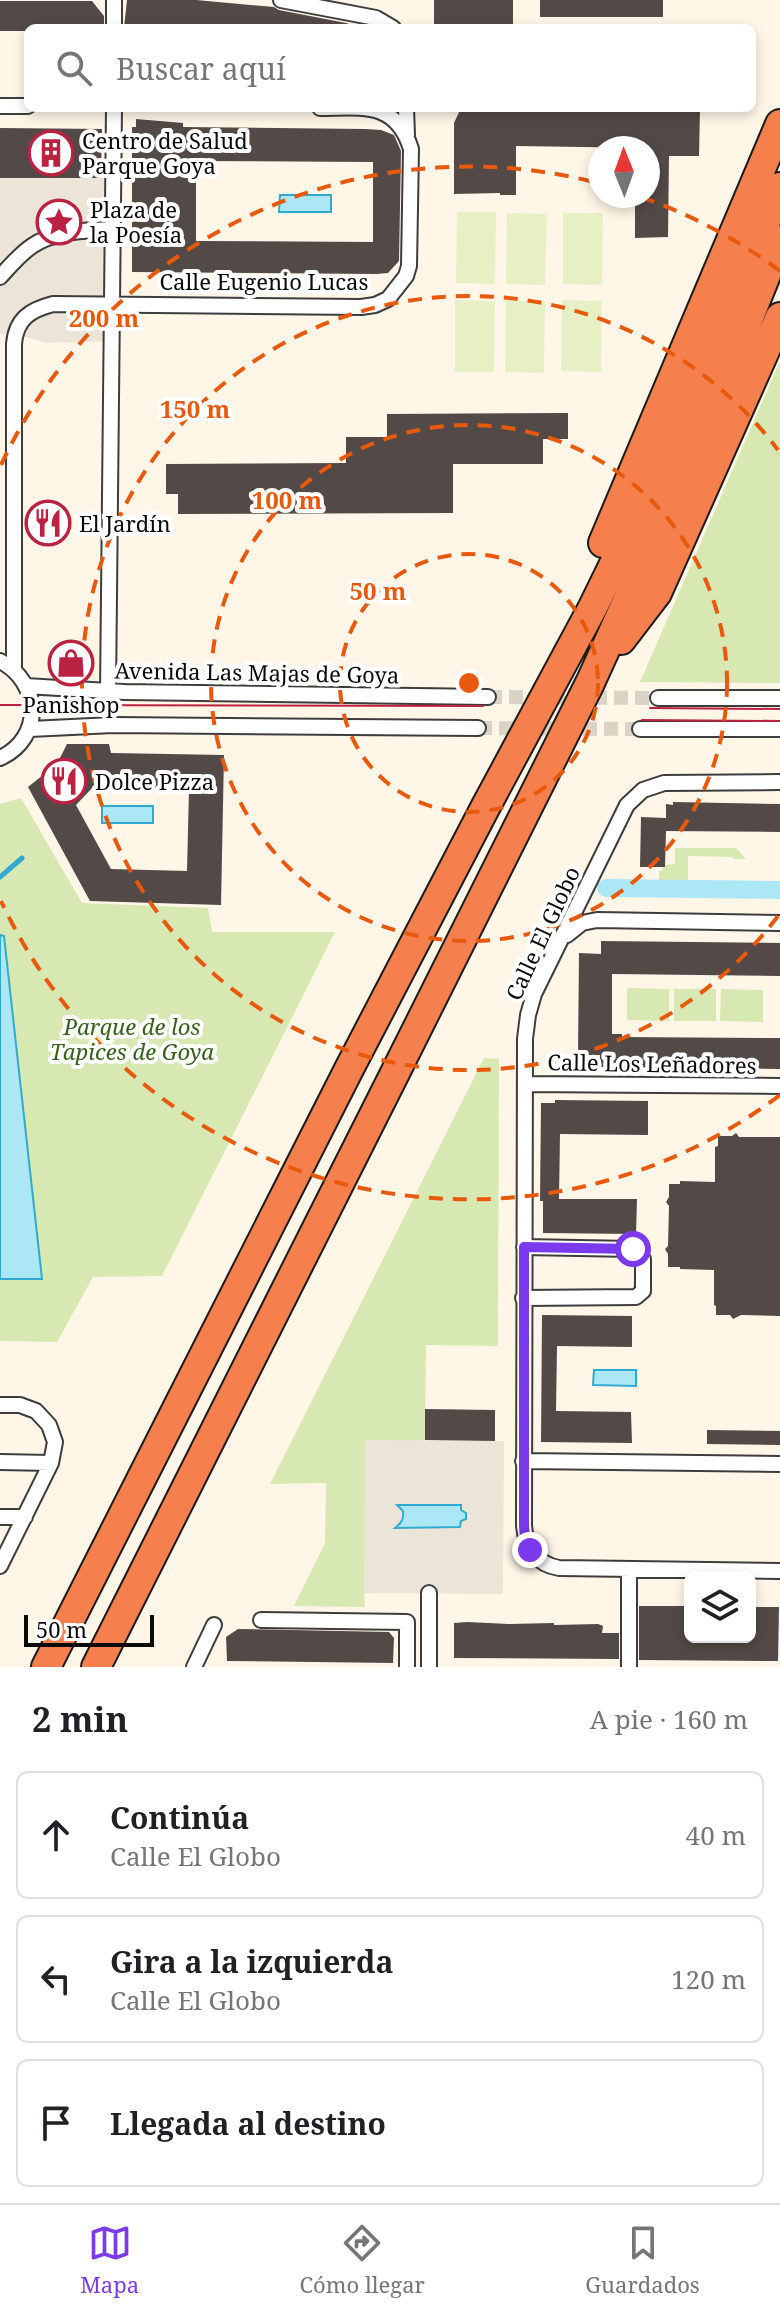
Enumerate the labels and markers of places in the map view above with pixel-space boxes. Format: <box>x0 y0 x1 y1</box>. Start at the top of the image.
place label: Centro de Salud Parque Goya <box>82 125 248 180</box>
building icon: Centro de Salud Parque Goya <box>27 129 75 177</box>
place label: Plaza de la Poesía <box>90 194 182 249</box>
place icon: Plaza de la Poesía <box>35 198 83 246</box>
restaurant icon: El Jardín <box>24 499 72 547</box>
place label: El Jardín <box>79 508 171 538</box>
shop icon: Panishop <box>47 639 95 687</box>
centre of rings <box>455 669 483 697</box>
place label: Panishop <box>23 689 120 719</box>
restaurant icon: Dolce Pizza <box>40 757 88 805</box>
place label: Dolce Pizza <box>95 766 214 796</box>

